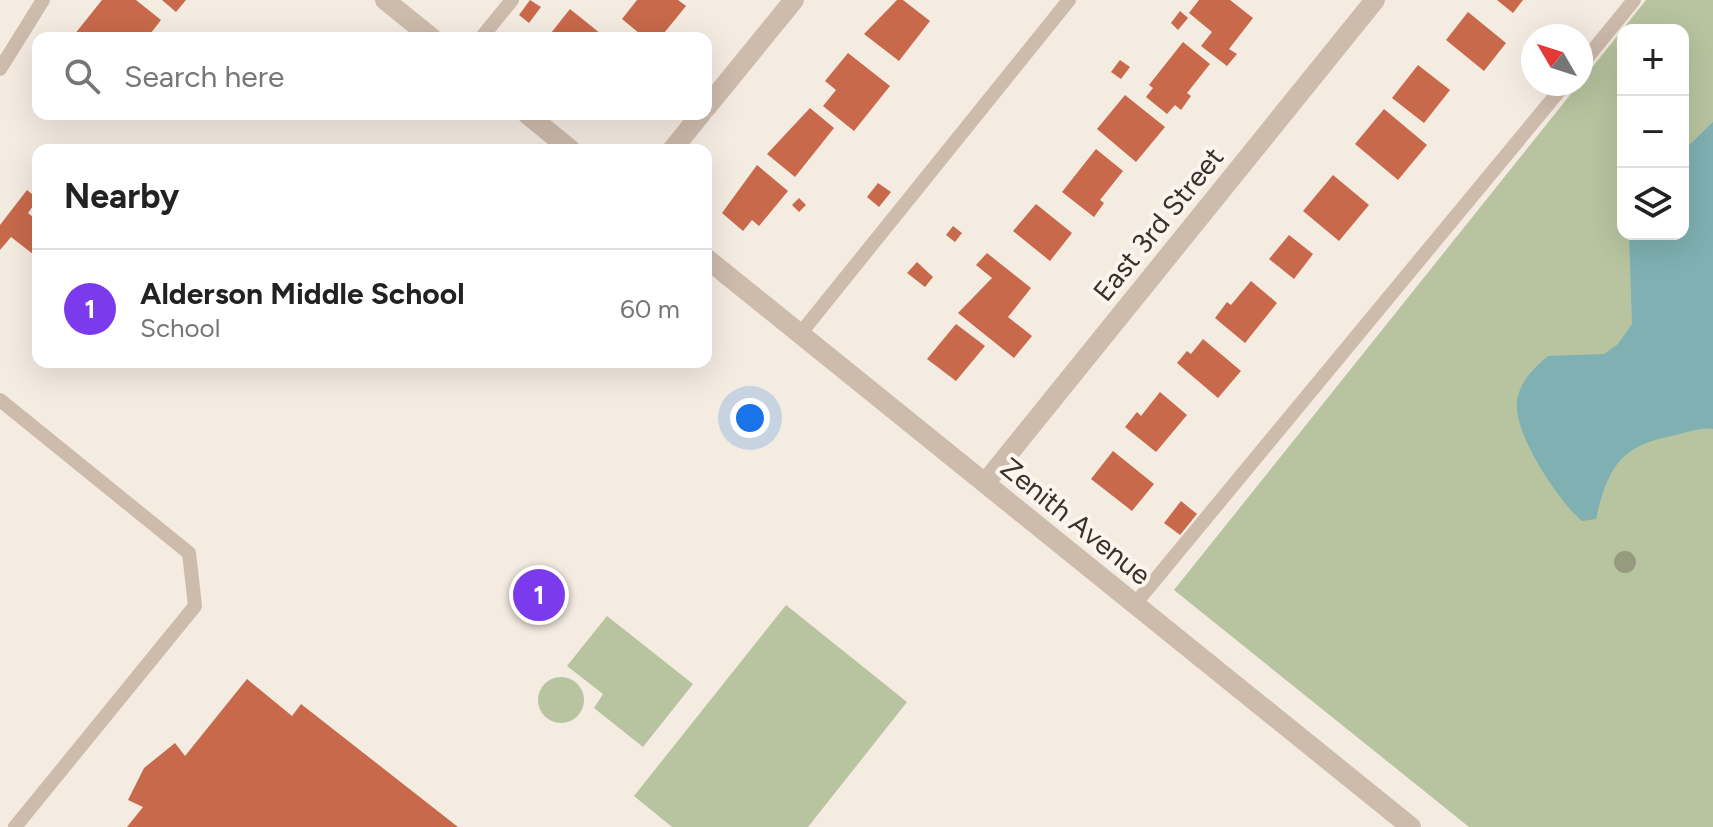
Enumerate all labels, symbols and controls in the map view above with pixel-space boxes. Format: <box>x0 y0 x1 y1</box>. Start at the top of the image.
north arrow <box>1521 24 1593 96</box>
map controls <box>1617 24 1689 240</box>
button: + <box>1617 24 1689 96</box>
search box <box>32 32 712 120</box>
icon: search <box>60 54 104 98</box>
text: Search here <box>124 58 284 95</box>
button: − <box>1617 96 1689 168</box>
street label: East 3rd Street <box>1086 140 1230 308</box>
button: layers <box>1617 168 1689 240</box>
text: Nearby <box>64 176 179 217</box>
text: Alderson Middle School <box>140 275 465 312</box>
text: 1 <box>85 293 95 325</box>
text: 60 m <box>620 293 680 325</box>
text: School <box>140 312 220 344</box>
your location <box>730 398 770 438</box>
street label: Zenith Avenue <box>994 450 1158 592</box>
pin: 1 <box>513 565 565 625</box>

